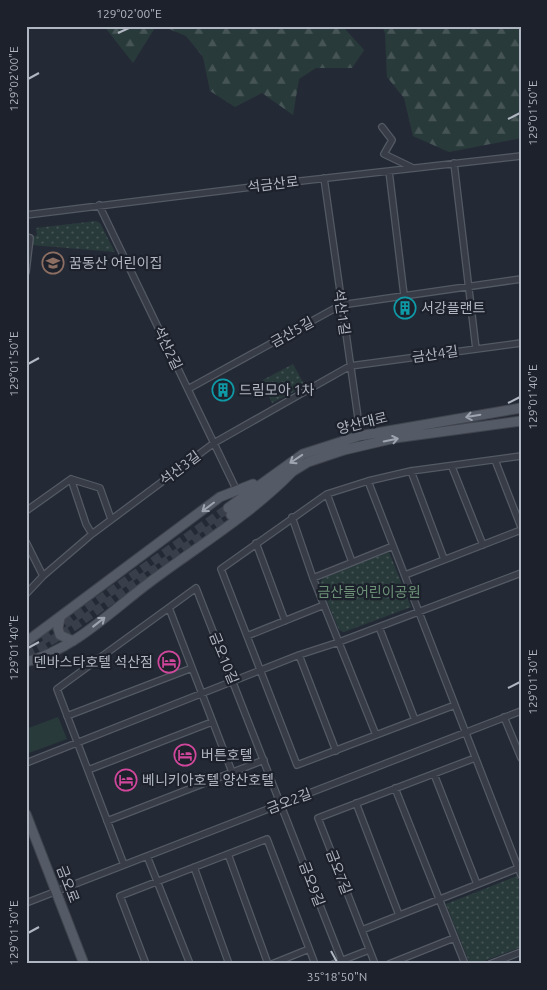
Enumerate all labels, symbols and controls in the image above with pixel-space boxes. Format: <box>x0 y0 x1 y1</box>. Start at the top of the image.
text: 129°02'00"E <box>96 7 162 20</box>
text: 129°02'00"E <box>7 46 20 112</box>
text: 129°01'50"E <box>526 80 539 146</box>
street label: 석금산로 <box>246 173 300 195</box>
school or university icon: 꿈동산 어린이집 <box>41 251 65 275</box>
place label: 꿈동산 어린이집 <box>69 255 162 271</box>
street label: 석산1길 <box>331 288 353 336</box>
building icon: 서강플랜트 <box>393 296 417 320</box>
place label: 서강플랜트 <box>421 300 486 316</box>
street label: 금산5길 <box>268 314 316 350</box>
street label: 석산2길 <box>151 324 185 372</box>
text: 129°01'50"E <box>7 331 20 397</box>
street label: 금산4길 <box>411 343 459 365</box>
text: 129°01'40"E <box>526 364 539 430</box>
building icon: 드림모아 1차 <box>211 378 235 402</box>
place label: 드림모아 1차 <box>239 382 315 398</box>
street label: 양산대로 <box>335 409 389 437</box>
one-way arrow <box>465 412 481 422</box>
one-way arrow <box>383 434 399 444</box>
street label: 석산3길 <box>157 448 203 488</box>
one-way arrow <box>290 454 304 464</box>
one-way arrow <box>202 501 215 512</box>
park label: 금산들어린이공원 <box>317 584 421 600</box>
text: 129°01'40"E <box>7 615 20 681</box>
one-way arrow <box>92 616 105 627</box>
street label: 금오10길 <box>206 630 242 686</box>
text: 129°01'30"E <box>526 649 539 715</box>
hotel icon: 덴바스타호텔 석산점 <box>157 650 181 674</box>
place label: 덴바스타호텔 석산점 <box>34 654 153 670</box>
hotel icon: 버튼호텔 <box>173 743 197 767</box>
place label: 버튼호텔 <box>201 747 253 763</box>
hotel icon: 베니키아호텔 양산호텔 <box>114 768 138 792</box>
place label: 베니키아호텔 양산호텔 <box>142 772 274 788</box>
street label: 금오2길 <box>264 785 314 817</box>
street label: 금오7길 <box>323 847 355 897</box>
street label: 금오9길 <box>296 859 328 909</box>
street label: 금오로 <box>54 863 82 905</box>
text: 129°01'30"E <box>7 900 20 966</box>
text: 35°18'50"N <box>307 970 367 983</box>

